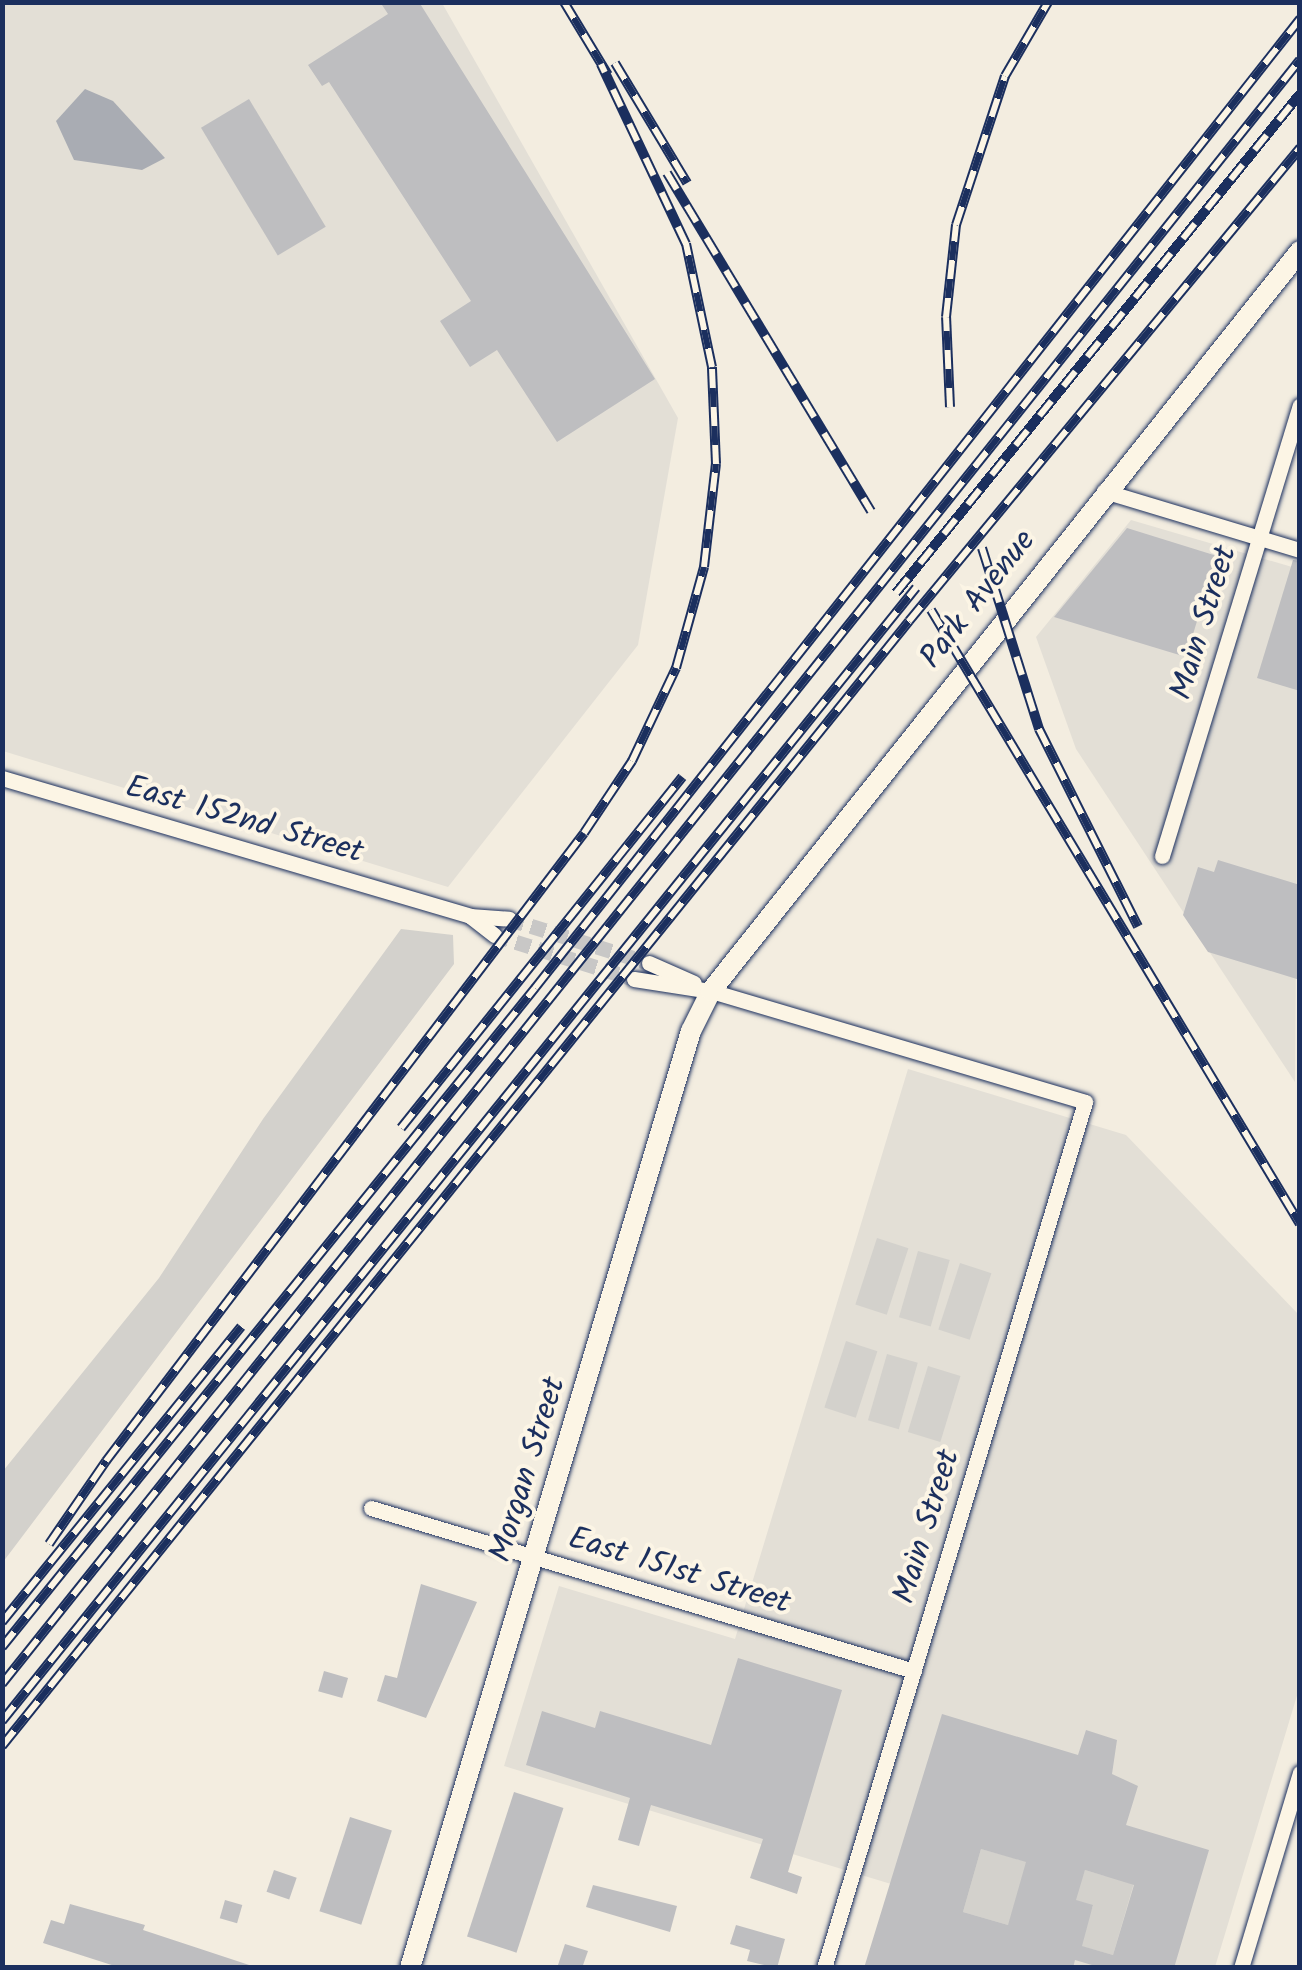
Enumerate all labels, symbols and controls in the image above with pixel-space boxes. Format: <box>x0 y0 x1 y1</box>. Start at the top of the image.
street label: Park Avenue <box>913 523 1045 677</box>
street label: Main Street <box>1163 541 1247 705</box>
street label: East 152nd Street <box>121 769 367 873</box>
street label: Morgan Street <box>483 1373 575 1567</box>
street label: Main Street <box>886 1445 970 1609</box>
street label: East 151st Street <box>563 1520 795 1624</box>

